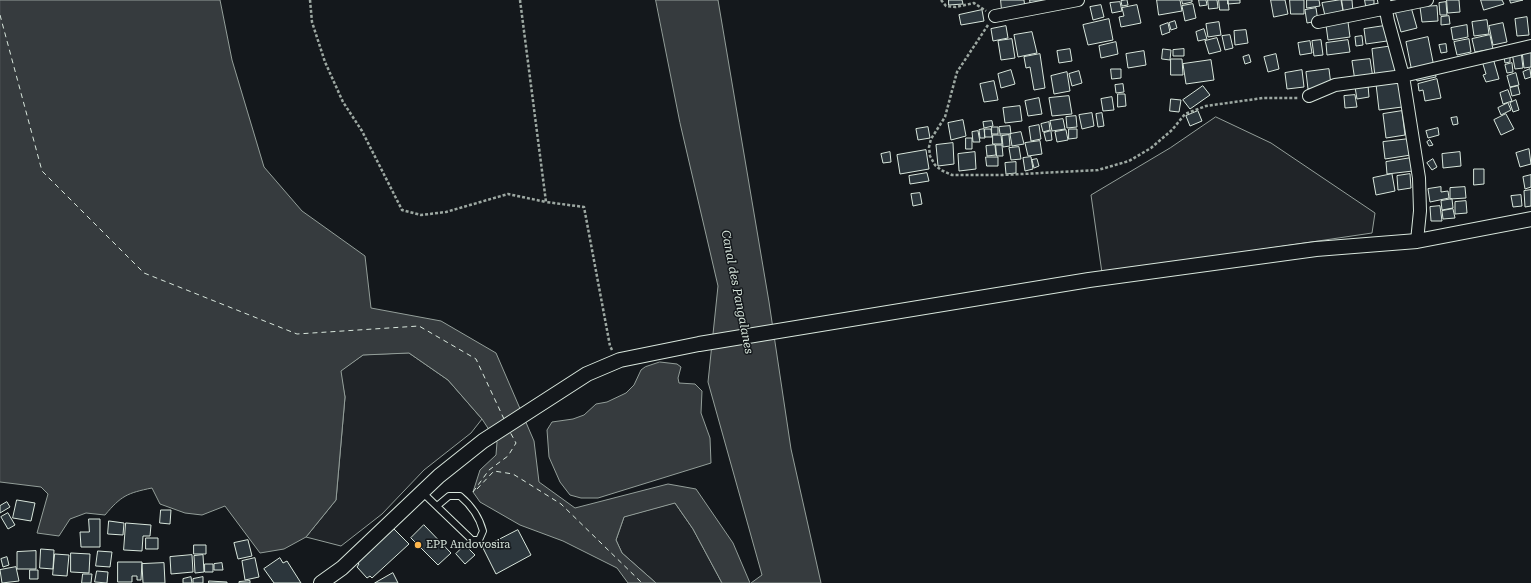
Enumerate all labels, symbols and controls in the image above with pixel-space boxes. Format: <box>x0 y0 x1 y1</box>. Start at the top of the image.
water label: Canal des Pangalanes <box>718 229 756 355</box>
place label: EPP Andovosira <box>426 538 510 552</box>
marker: EPP Andovosira <box>413 540 423 550</box>

